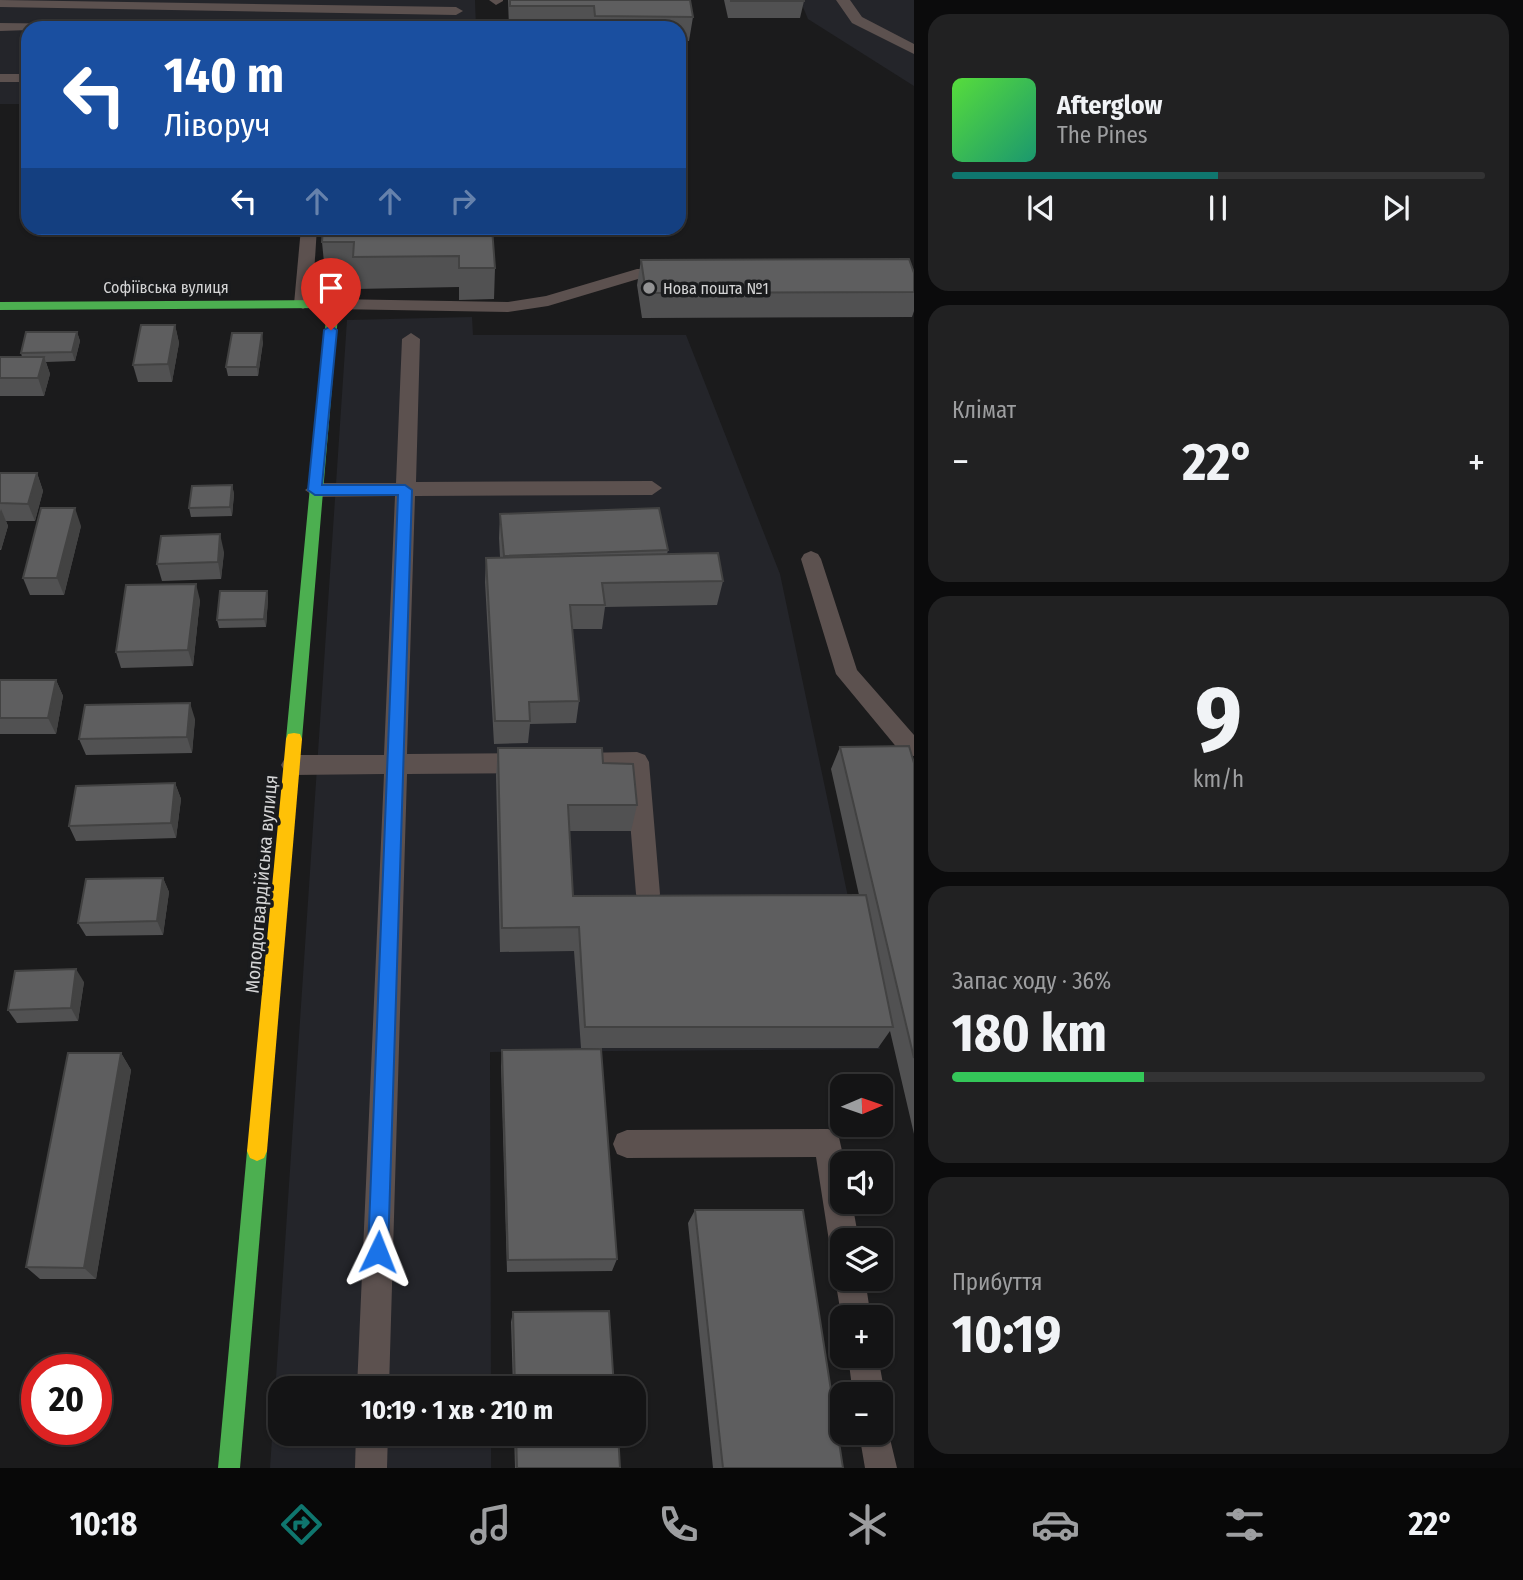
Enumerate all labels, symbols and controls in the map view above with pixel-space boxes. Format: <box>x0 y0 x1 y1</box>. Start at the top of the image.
text: 140 m <box>164 46 284 105</box>
icon: left <box>49 49 140 140</box>
text: Afterglow <box>1057 90 1162 121</box>
text: Ліворуч <box>164 106 271 144</box>
text: The Pines <box>1057 121 1148 149</box>
icon: left <box>225 182 263 220</box>
icon: ahead <box>298 182 336 220</box>
icon: ahead <box>371 182 409 220</box>
icon: right <box>444 182 482 220</box>
icon: previous <box>1022 189 1060 227</box>
icon: pause <box>1199 189 1237 227</box>
icon: next <box>1377 189 1415 227</box>
pin <box>301 258 361 330</box>
icon: arrive <box>312 269 350 307</box>
street label: Софіївська вулиця <box>103 278 229 297</box>
place label: Нова пошта №1 <box>663 279 769 298</box>
marker: Нова пошта №1 <box>641 280 657 296</box>
text: Клімат <box>952 396 1016 424</box>
text: 22° <box>1182 431 1255 494</box>
text: − <box>952 439 969 485</box>
text: + <box>1468 439 1485 485</box>
text: 9 <box>1195 665 1242 774</box>
text: km/h <box>1193 765 1244 793</box>
street label: Молодогвардійська вулиця <box>240 774 283 994</box>
text: Запас ходу · 36% <box>952 967 1111 995</box>
text: 180 km <box>952 1002 1107 1065</box>
north arrow <box>830 1074 892 1138</box>
map controls <box>830 1074 893 1445</box>
button: sound <box>830 1151 893 1214</box>
position arrow <box>341 1215 415 1289</box>
button: layers <box>830 1228 893 1291</box>
text: Прибуття <box>952 1268 1042 1296</box>
text: 10:19 <box>952 1303 1061 1366</box>
button: + <box>830 1305 893 1368</box>
speed limit sign: 20 <box>21 1354 112 1445</box>
button: − <box>830 1382 893 1445</box>
text: 10:19 · 1 хв · 210 m <box>361 1395 553 1426</box>
icon: directions <box>277 1500 326 1549</box>
icon: music <box>466 1500 515 1549</box>
icon: phone <box>654 1500 703 1549</box>
icon: climate <box>843 1500 892 1549</box>
icon: car <box>1031 1500 1080 1549</box>
icon: filters <box>1220 1500 1269 1549</box>
text: 10:18 <box>70 1505 137 1543</box>
text: 22° <box>1409 1505 1453 1543</box>

